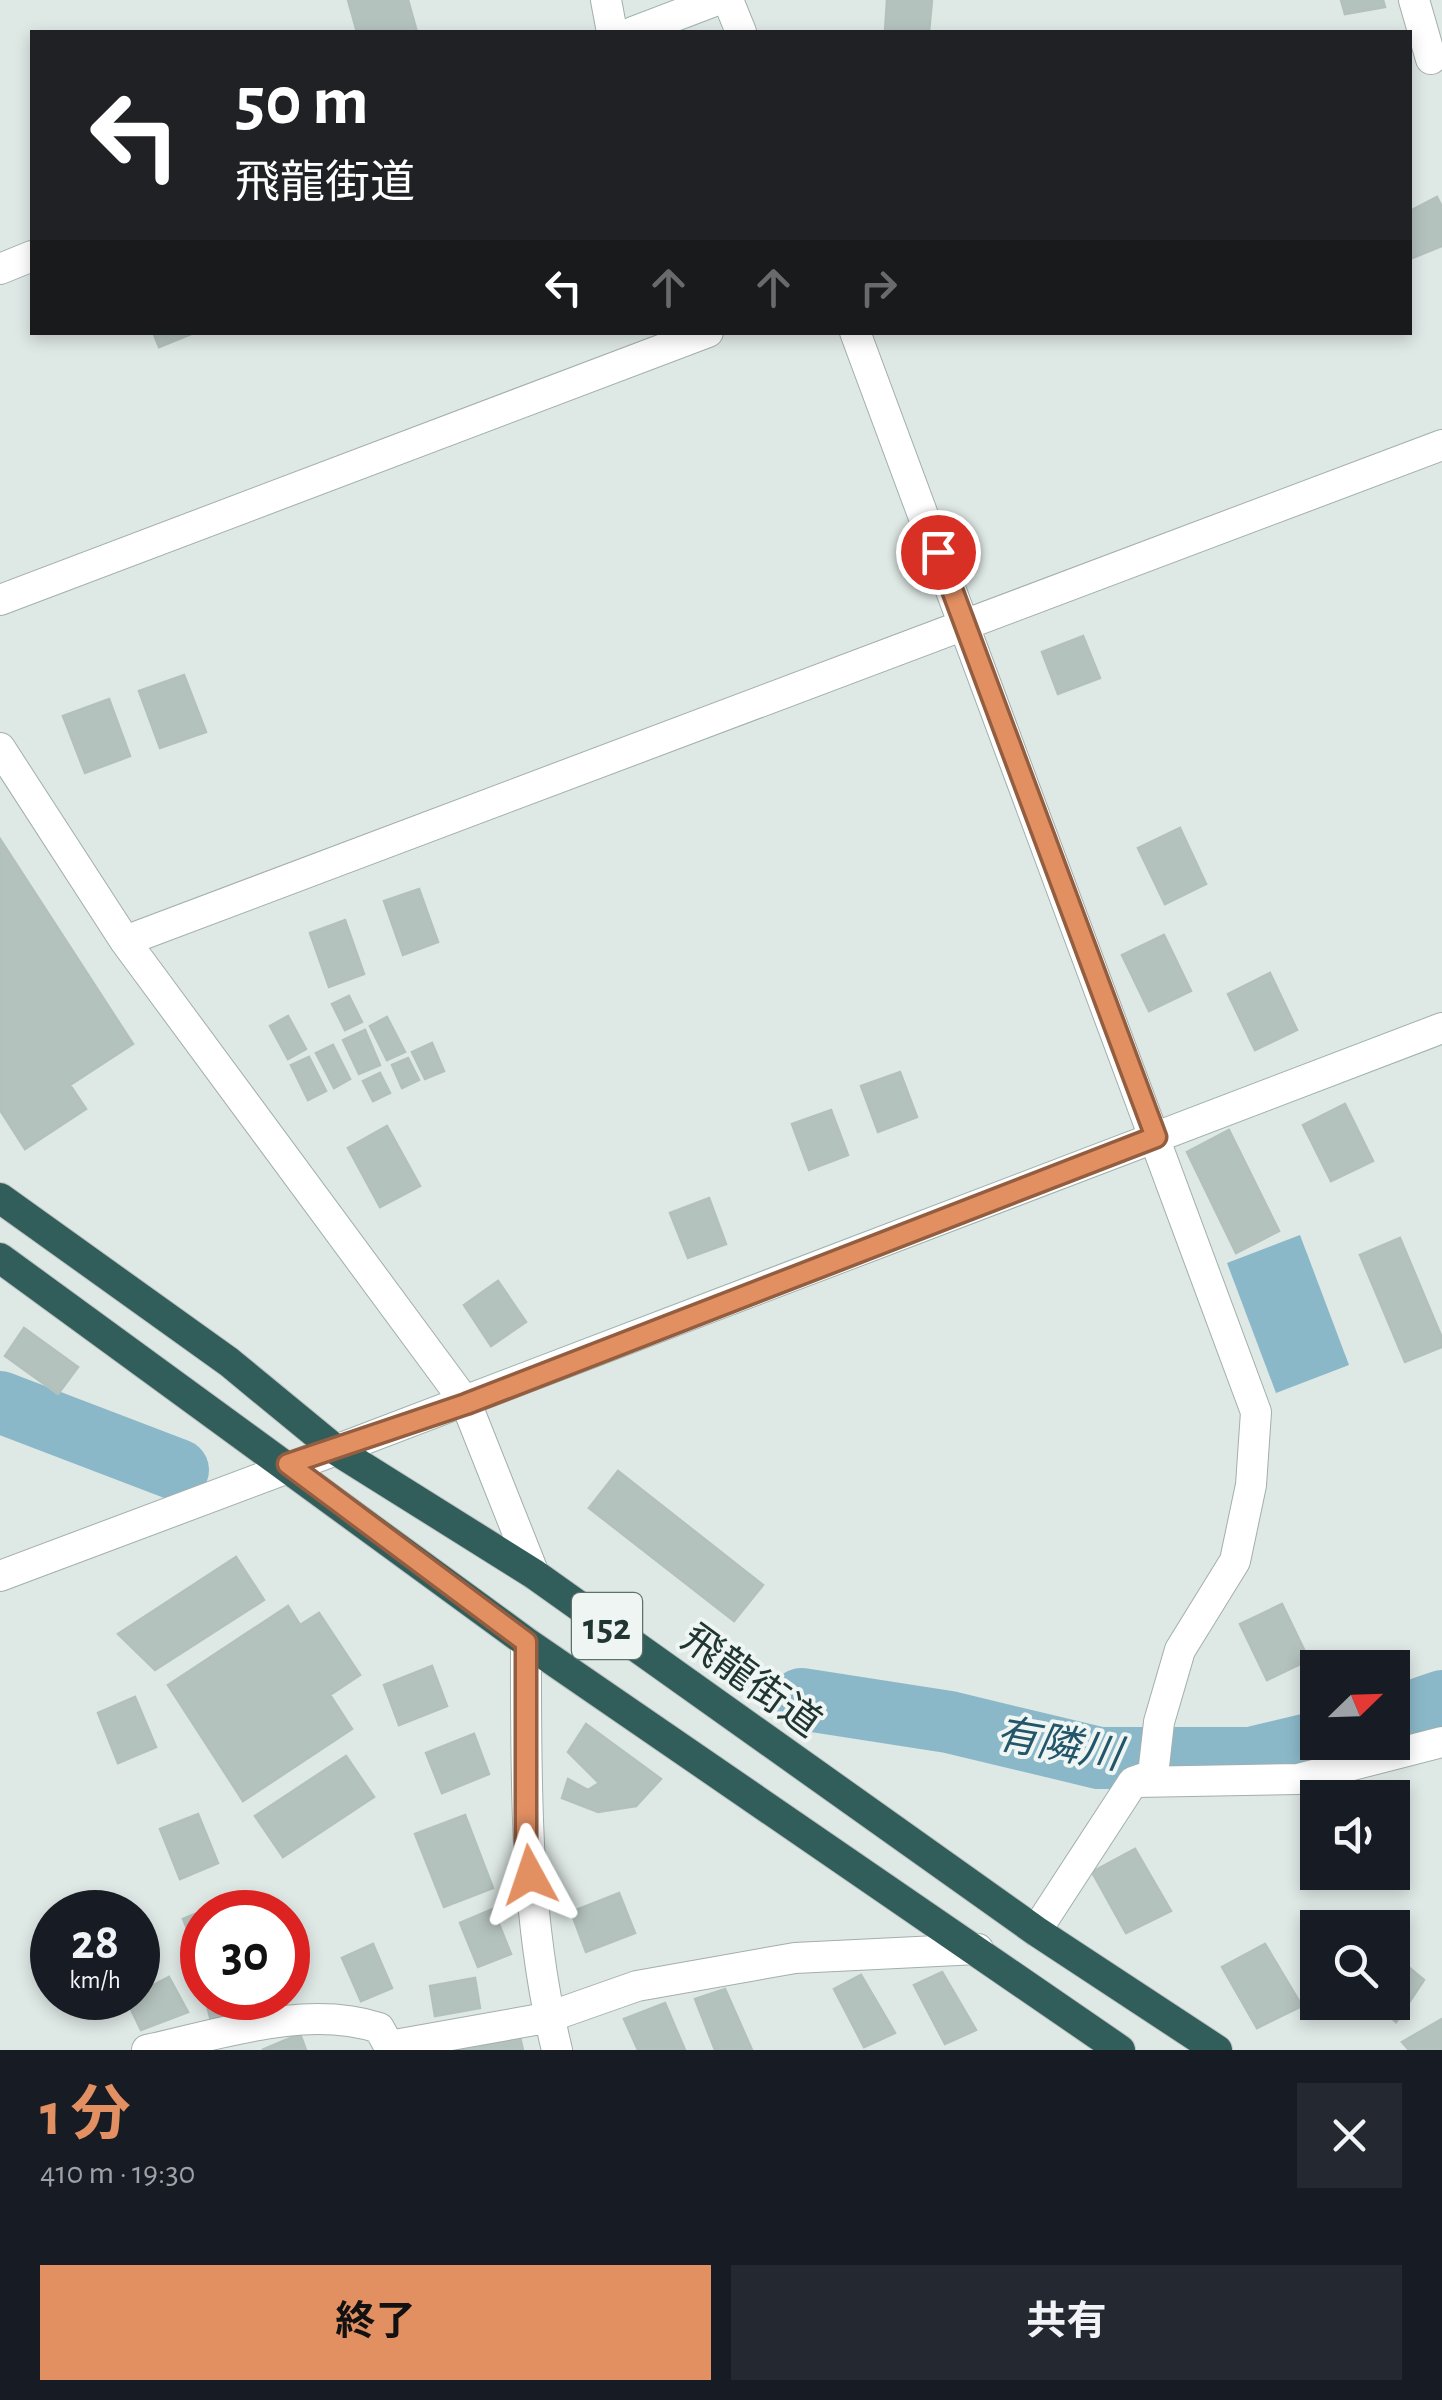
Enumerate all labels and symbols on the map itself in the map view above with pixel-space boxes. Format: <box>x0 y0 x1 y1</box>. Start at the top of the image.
pin <box>896 510 981 595</box>
road number: 152 <box>572 1593 642 1659</box>
street label: 飛龍街道 <box>674 1617 828 1745</box>
north arrow <box>1300 1650 1410 1760</box>
water label: 有隣川 <box>993 1711 1129 1777</box>
position arrow <box>478 1823 582 1927</box>
speed limit sign: 30 <box>180 1890 310 2020</box>

